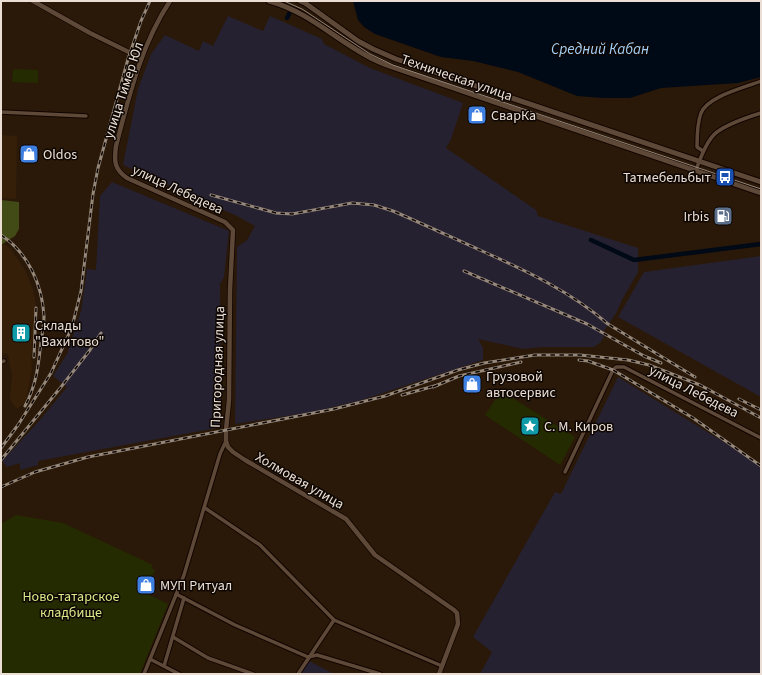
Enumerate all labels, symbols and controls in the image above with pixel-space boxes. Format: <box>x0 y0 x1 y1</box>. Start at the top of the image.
street label: улица Тимер Юл <box>99 39 149 141</box>
water label: Средний Кабан <box>551 39 649 60</box>
street label: Техническая улица <box>398 50 515 106</box>
shop icon: СварКа <box>466 104 488 126</box>
place label: СварКа <box>491 106 536 126</box>
shop icon: Oldos <box>18 143 40 165</box>
place label: Oldos <box>43 145 77 165</box>
street label: улица Лебедева <box>129 160 226 220</box>
bus stop icon: Татмебельбыт <box>714 166 736 188</box>
place label: Татмебельбыт <box>623 168 712 188</box>
fuel station icon: Irbis <box>712 205 734 227</box>
place label: Irbis <box>683 207 709 227</box>
street label: Пригородная улица <box>206 306 230 428</box>
place label: Склады "Вахитово" <box>35 316 105 352</box>
building icon: Склады "Вахитово" <box>10 322 32 344</box>
street label: улица Лебедева <box>645 361 742 423</box>
place label: Грузовой автосервис <box>486 367 556 403</box>
shop icon: Грузовой автосервис <box>461 373 483 395</box>
place icon: С. М. Киров <box>519 415 541 437</box>
place label: С. М. Киров <box>544 417 613 437</box>
street label: Холмовая улица <box>251 447 348 514</box>
shop icon: МУП Ритуал <box>135 574 157 596</box>
place label: МУП Ритуал <box>160 576 232 596</box>
park label: Ново-татарское кладбище <box>22 587 120 623</box>

